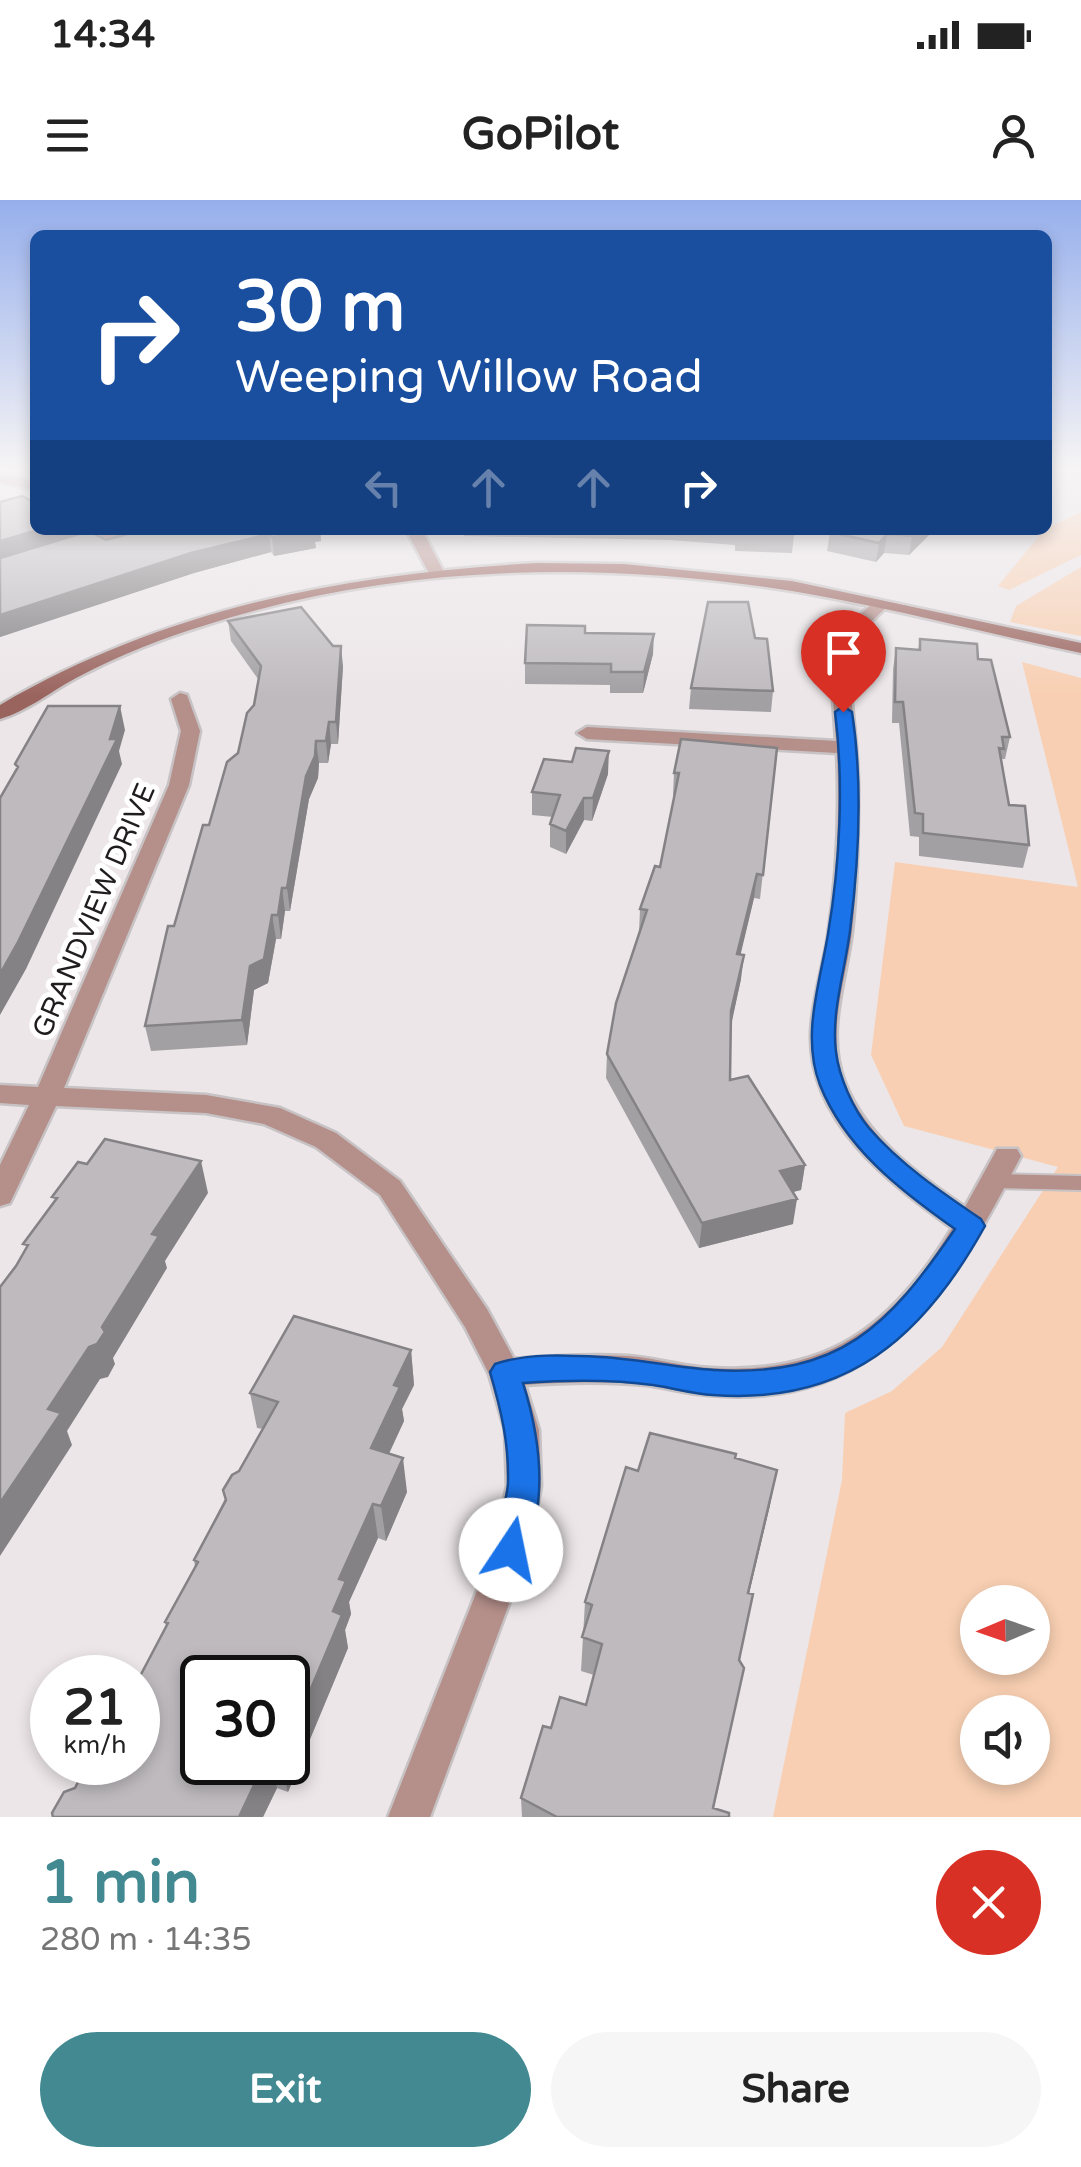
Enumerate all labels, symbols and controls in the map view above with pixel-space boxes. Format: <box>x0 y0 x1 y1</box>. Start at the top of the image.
text: 14:34 <box>50 12 155 58</box>
icon: menu <box>40 108 95 163</box>
text: GoPilot <box>462 108 619 162</box>
icon: person <box>986 108 1041 163</box>
text: 30 m <box>235 266 405 350</box>
icon: right <box>70 270 200 400</box>
text: Weeping Willow Road <box>235 351 703 405</box>
icon: left <box>356 460 411 515</box>
icon: ahead <box>461 460 516 515</box>
icon: ahead <box>566 460 621 515</box>
icon: right <box>671 460 726 515</box>
pin <box>801 610 886 713</box>
icon: arrive <box>816 625 871 680</box>
street label: GRANDVIEW DRIVE <box>25 778 163 1042</box>
position arrow <box>459 1498 563 1602</box>
north arrow <box>960 1585 1050 1675</box>
map controls <box>960 1585 1050 1785</box>
speed limit sign: 30 <box>180 1655 310 1785</box>
text: 21 <box>64 1678 126 1738</box>
button: sound <box>960 1695 1050 1785</box>
text: km/h <box>64 1730 126 1760</box>
text: 1 min <box>40 1847 200 1919</box>
button: close <box>936 1850 1041 1955</box>
text: 280 m · 14:35 <box>40 1921 252 1959</box>
button: Exit <box>40 2032 531 2147</box>
button: Share <box>551 2032 1041 2147</box>

